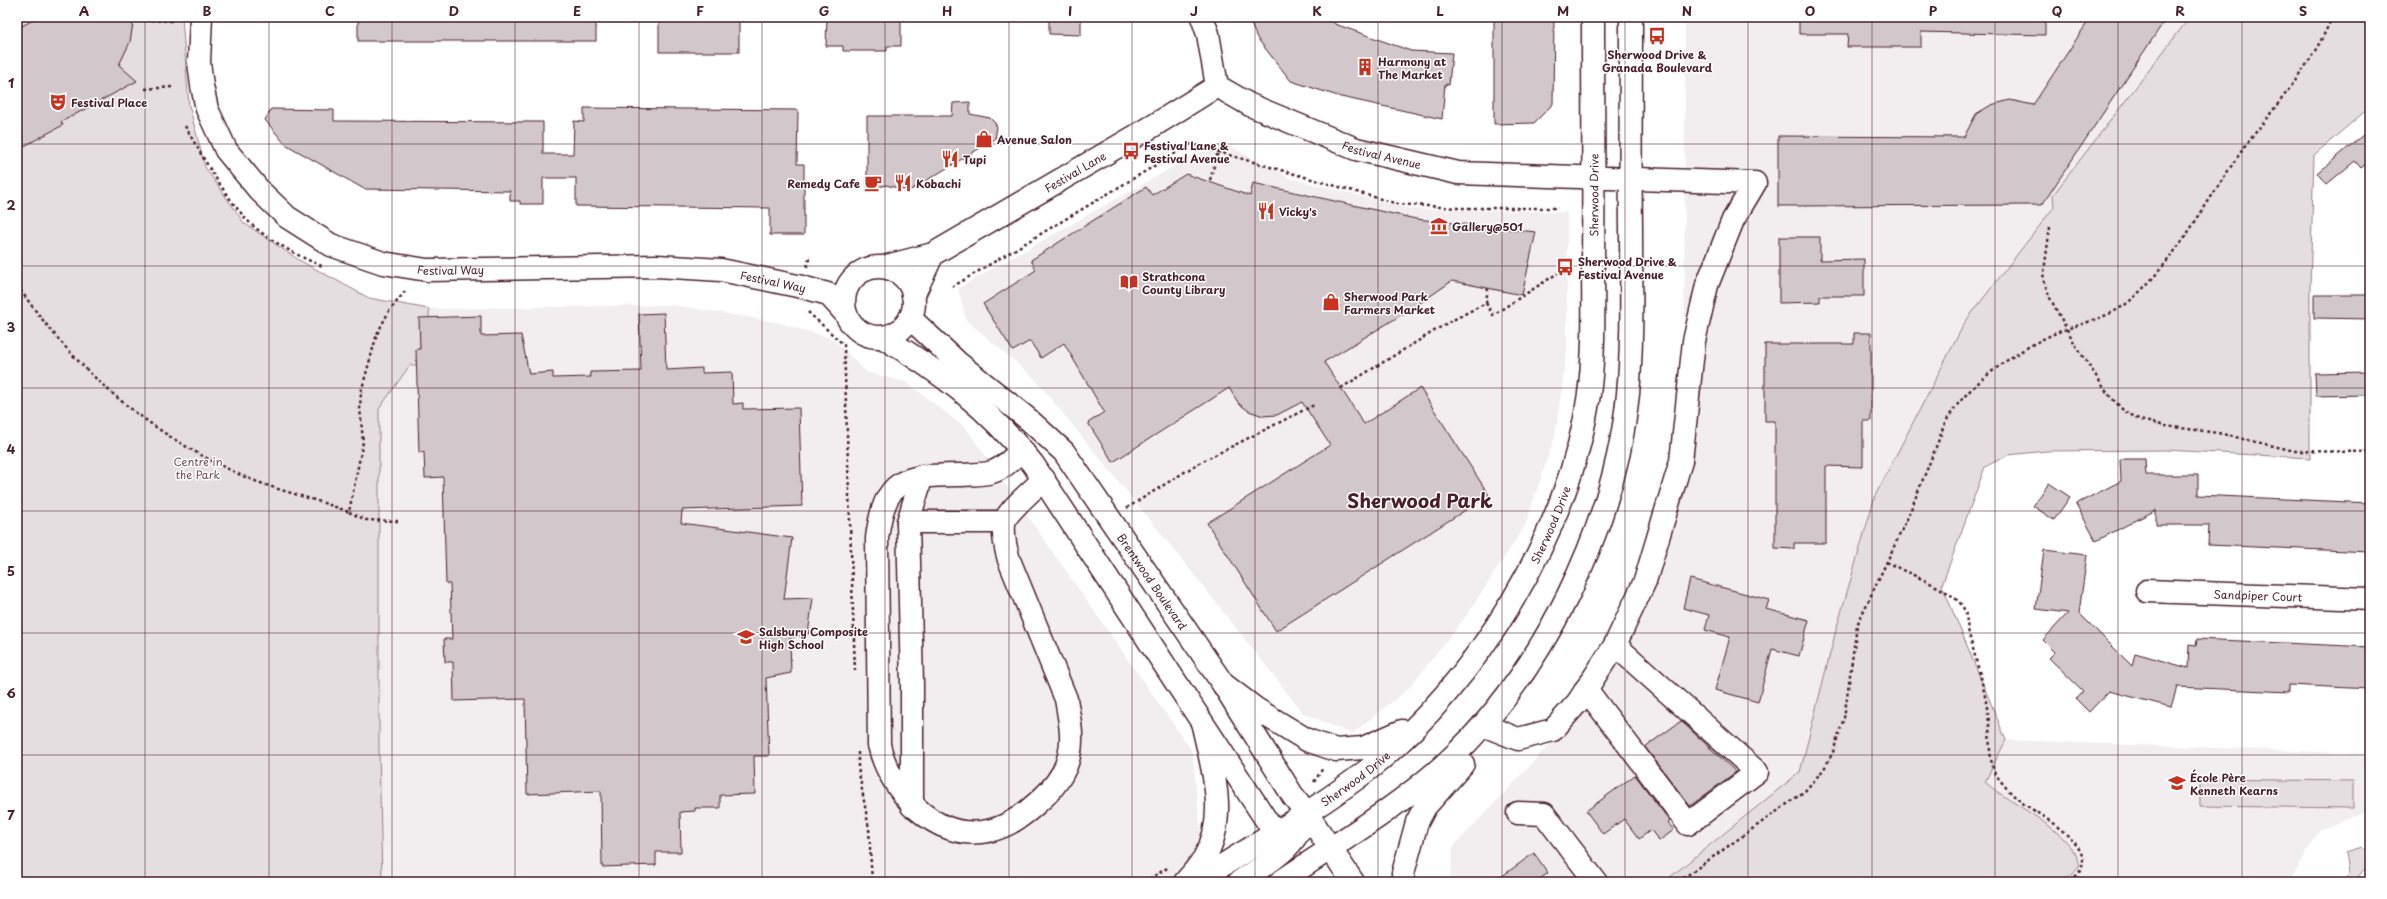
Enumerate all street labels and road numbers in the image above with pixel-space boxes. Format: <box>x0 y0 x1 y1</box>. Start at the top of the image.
street label: Festival Avenue <box>1340 136 1423 173</box>
street label: Festival Lane <box>1041 147 1109 196</box>
street label: Sherwood Drive <box>1585 153 1602 237</box>
street label: Festival Way <box>416 260 484 279</box>
street label: Festival Way <box>739 266 808 296</box>
street label: Sherwood Drive <box>1526 483 1574 566</box>
street label: Brentwood Boulevard <box>1114 530 1192 633</box>
street label: Sandpiper Court <box>2213 585 2303 605</box>
street label: Sherwood Drive <box>1317 747 1394 810</box>

